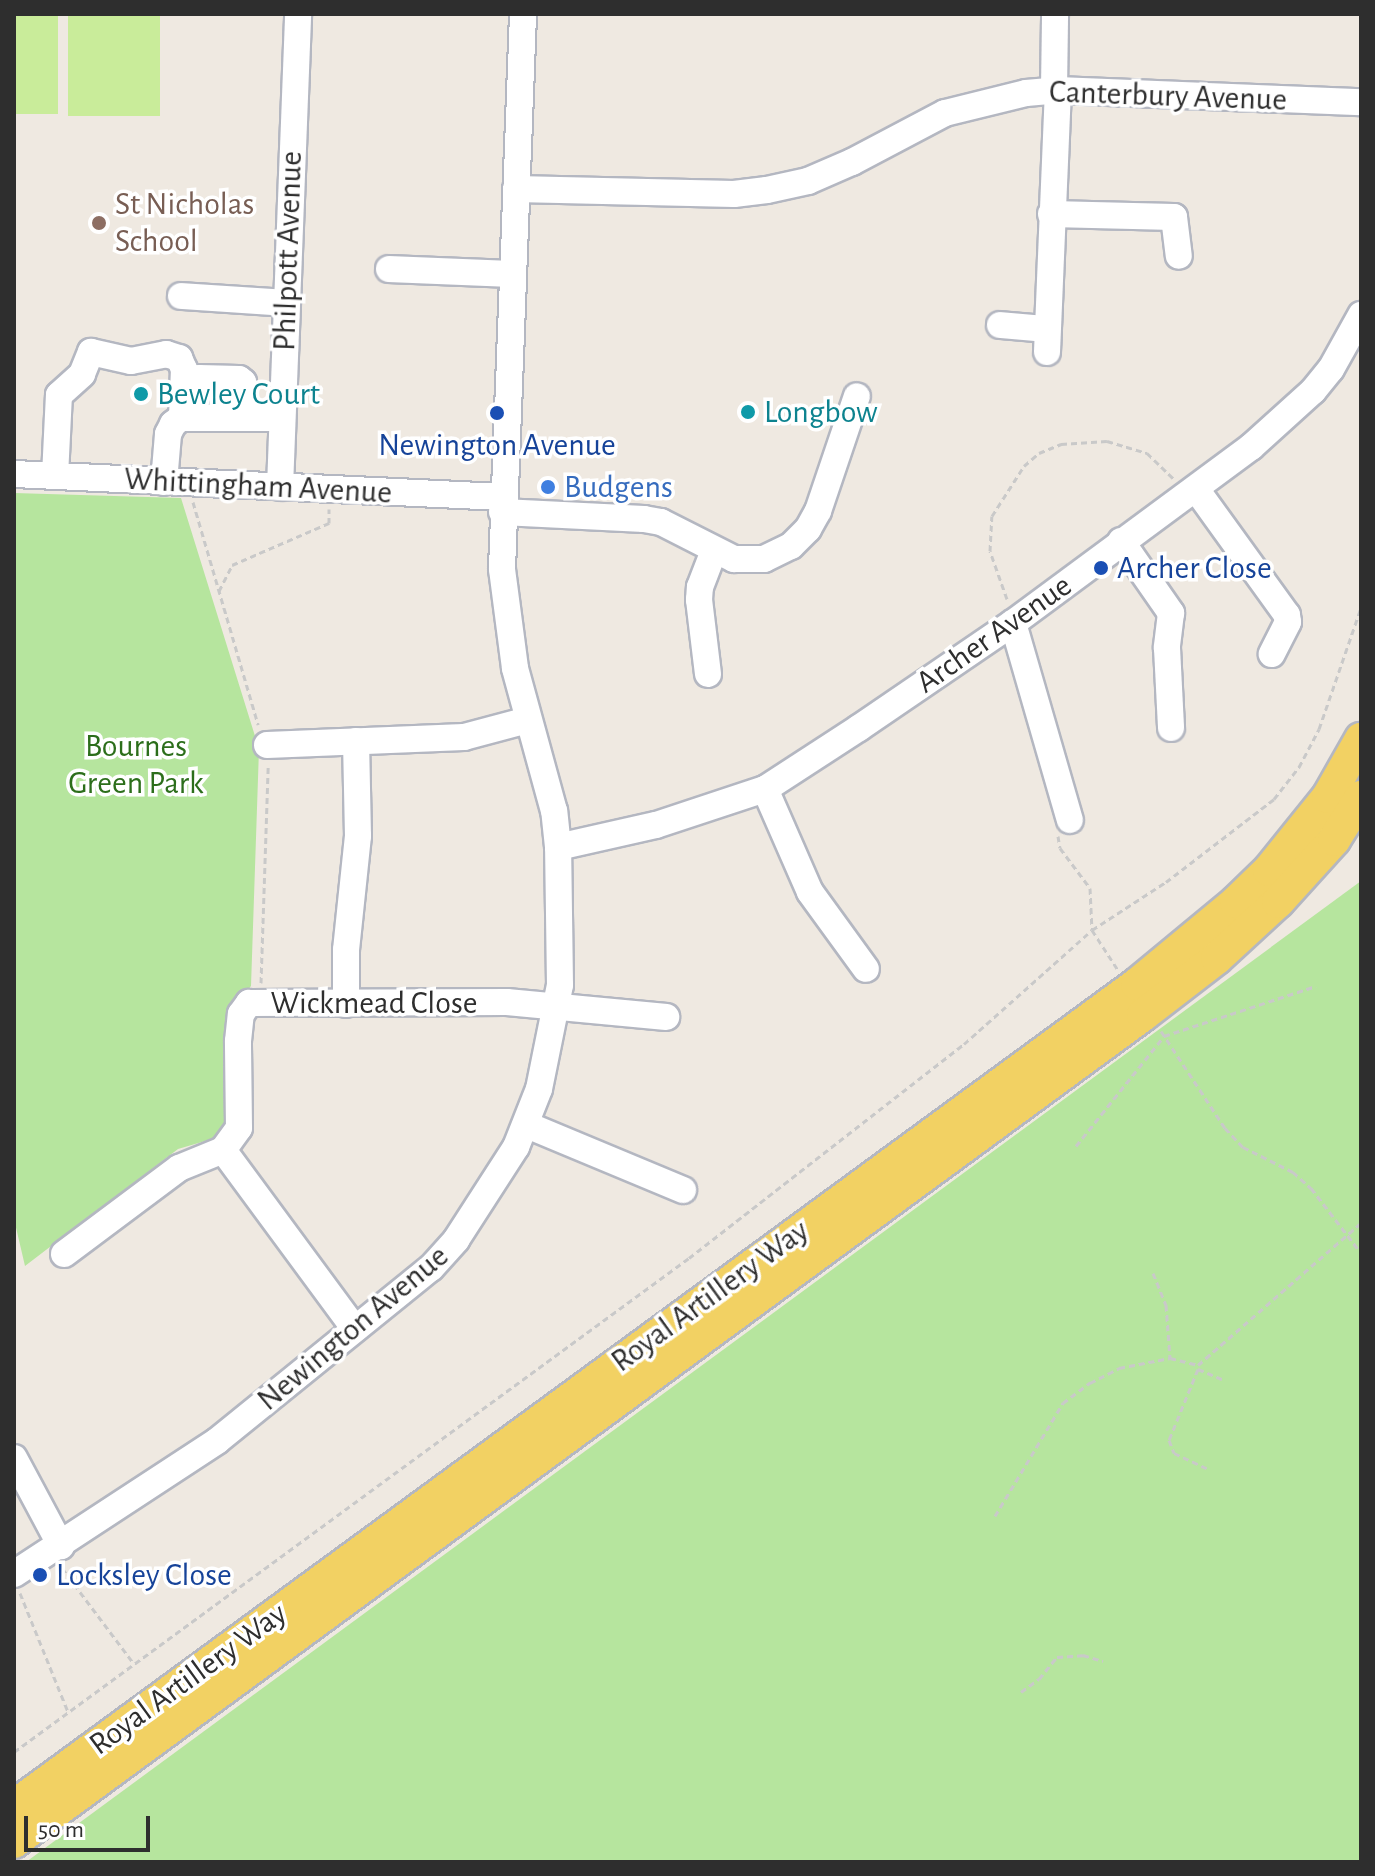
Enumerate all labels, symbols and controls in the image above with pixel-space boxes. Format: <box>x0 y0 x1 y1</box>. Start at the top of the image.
street label: Canterbury Avenue <box>1048 73 1288 119</box>
street label: Philpott Avenue <box>265 150 311 352</box>
place label: St Nicholas School <box>115 186 254 261</box>
marker: St Nicholas School <box>90 214 108 232</box>
place label: Bewley Court <box>157 375 320 413</box>
marker: Bewley Court <box>132 385 150 403</box>
place label: Longbow <box>764 393 878 431</box>
marker: Longbow <box>739 403 757 421</box>
marker: Newington Avenue <box>488 404 506 422</box>
place label: Newington Avenue <box>378 426 616 464</box>
street label: Whittingham Avenue <box>123 460 393 512</box>
place label: Budgens <box>564 468 673 506</box>
marker: Budgens <box>539 478 557 496</box>
place label: Archer Close <box>1117 549 1272 587</box>
marker: Archer Close <box>1092 559 1110 577</box>
street label: Archer Avenue <box>909 566 1079 702</box>
park label: Bournes Green Park <box>68 728 204 803</box>
street label: Wickmead Close <box>270 984 478 1022</box>
street label: Royal Artillery Way <box>604 1212 816 1380</box>
street label: Newington Avenue <box>250 1237 456 1419</box>
place label: Locksley Close <box>56 1556 232 1594</box>
marker: Locksley Close <box>31 1566 49 1584</box>
street label: Royal Artillery Way <box>82 1595 294 1763</box>
scale bar <box>28 1800 154 1850</box>
text: 50 m <box>38 1818 84 1842</box>

